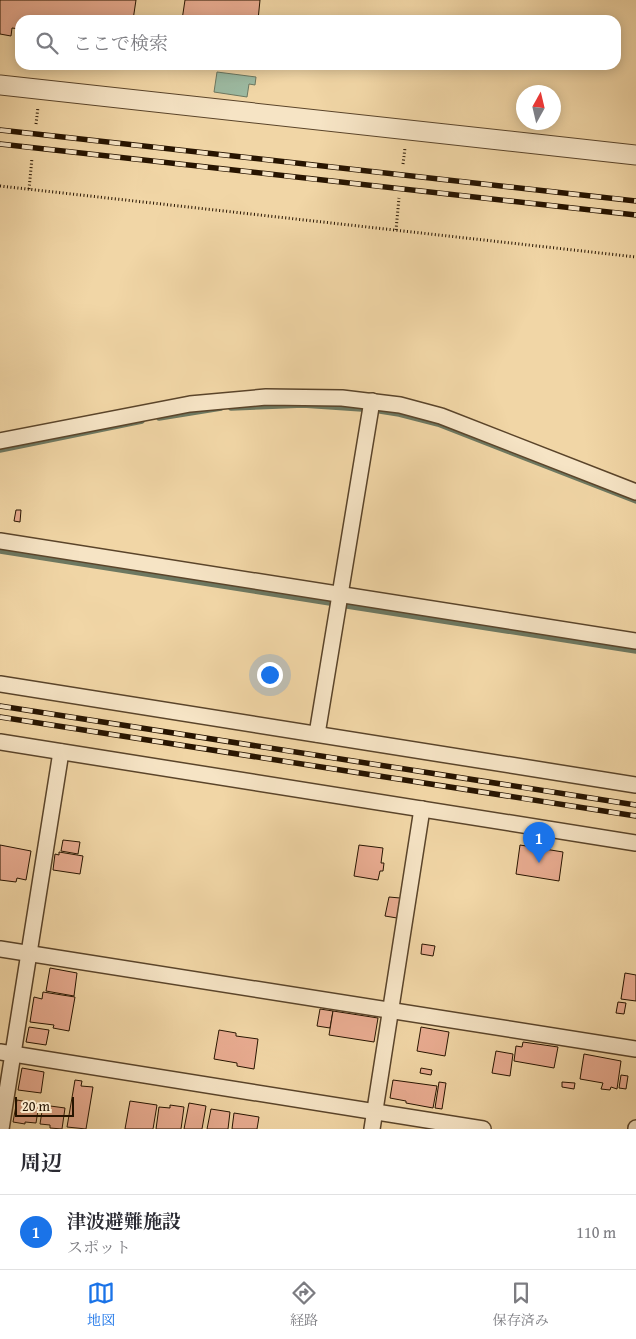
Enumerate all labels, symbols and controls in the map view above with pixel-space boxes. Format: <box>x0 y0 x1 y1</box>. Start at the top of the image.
search box <box>15 15 621 70</box>
icon: search <box>33 29 61 57</box>
text: ここで検索 <box>73 29 168 57</box>
north arrow <box>516 85 561 130</box>
your location <box>257 662 283 688</box>
pin: 1 <box>523 822 555 863</box>
scale bar <box>15 1094 74 1117</box>
text: 20 m <box>22 1096 50 1116</box>
text: 周辺 <box>20 1147 62 1178</box>
text: 津波避難施設 <box>67 1207 181 1235</box>
text: 1 <box>32 1220 40 1244</box>
text: 110 m <box>576 1220 616 1244</box>
text: スポット <box>67 1235 131 1259</box>
tab: 地図 <box>87 1279 115 1330</box>
tab: 経路 <box>290 1279 318 1330</box>
tab: 保存済み <box>493 1279 549 1330</box>

